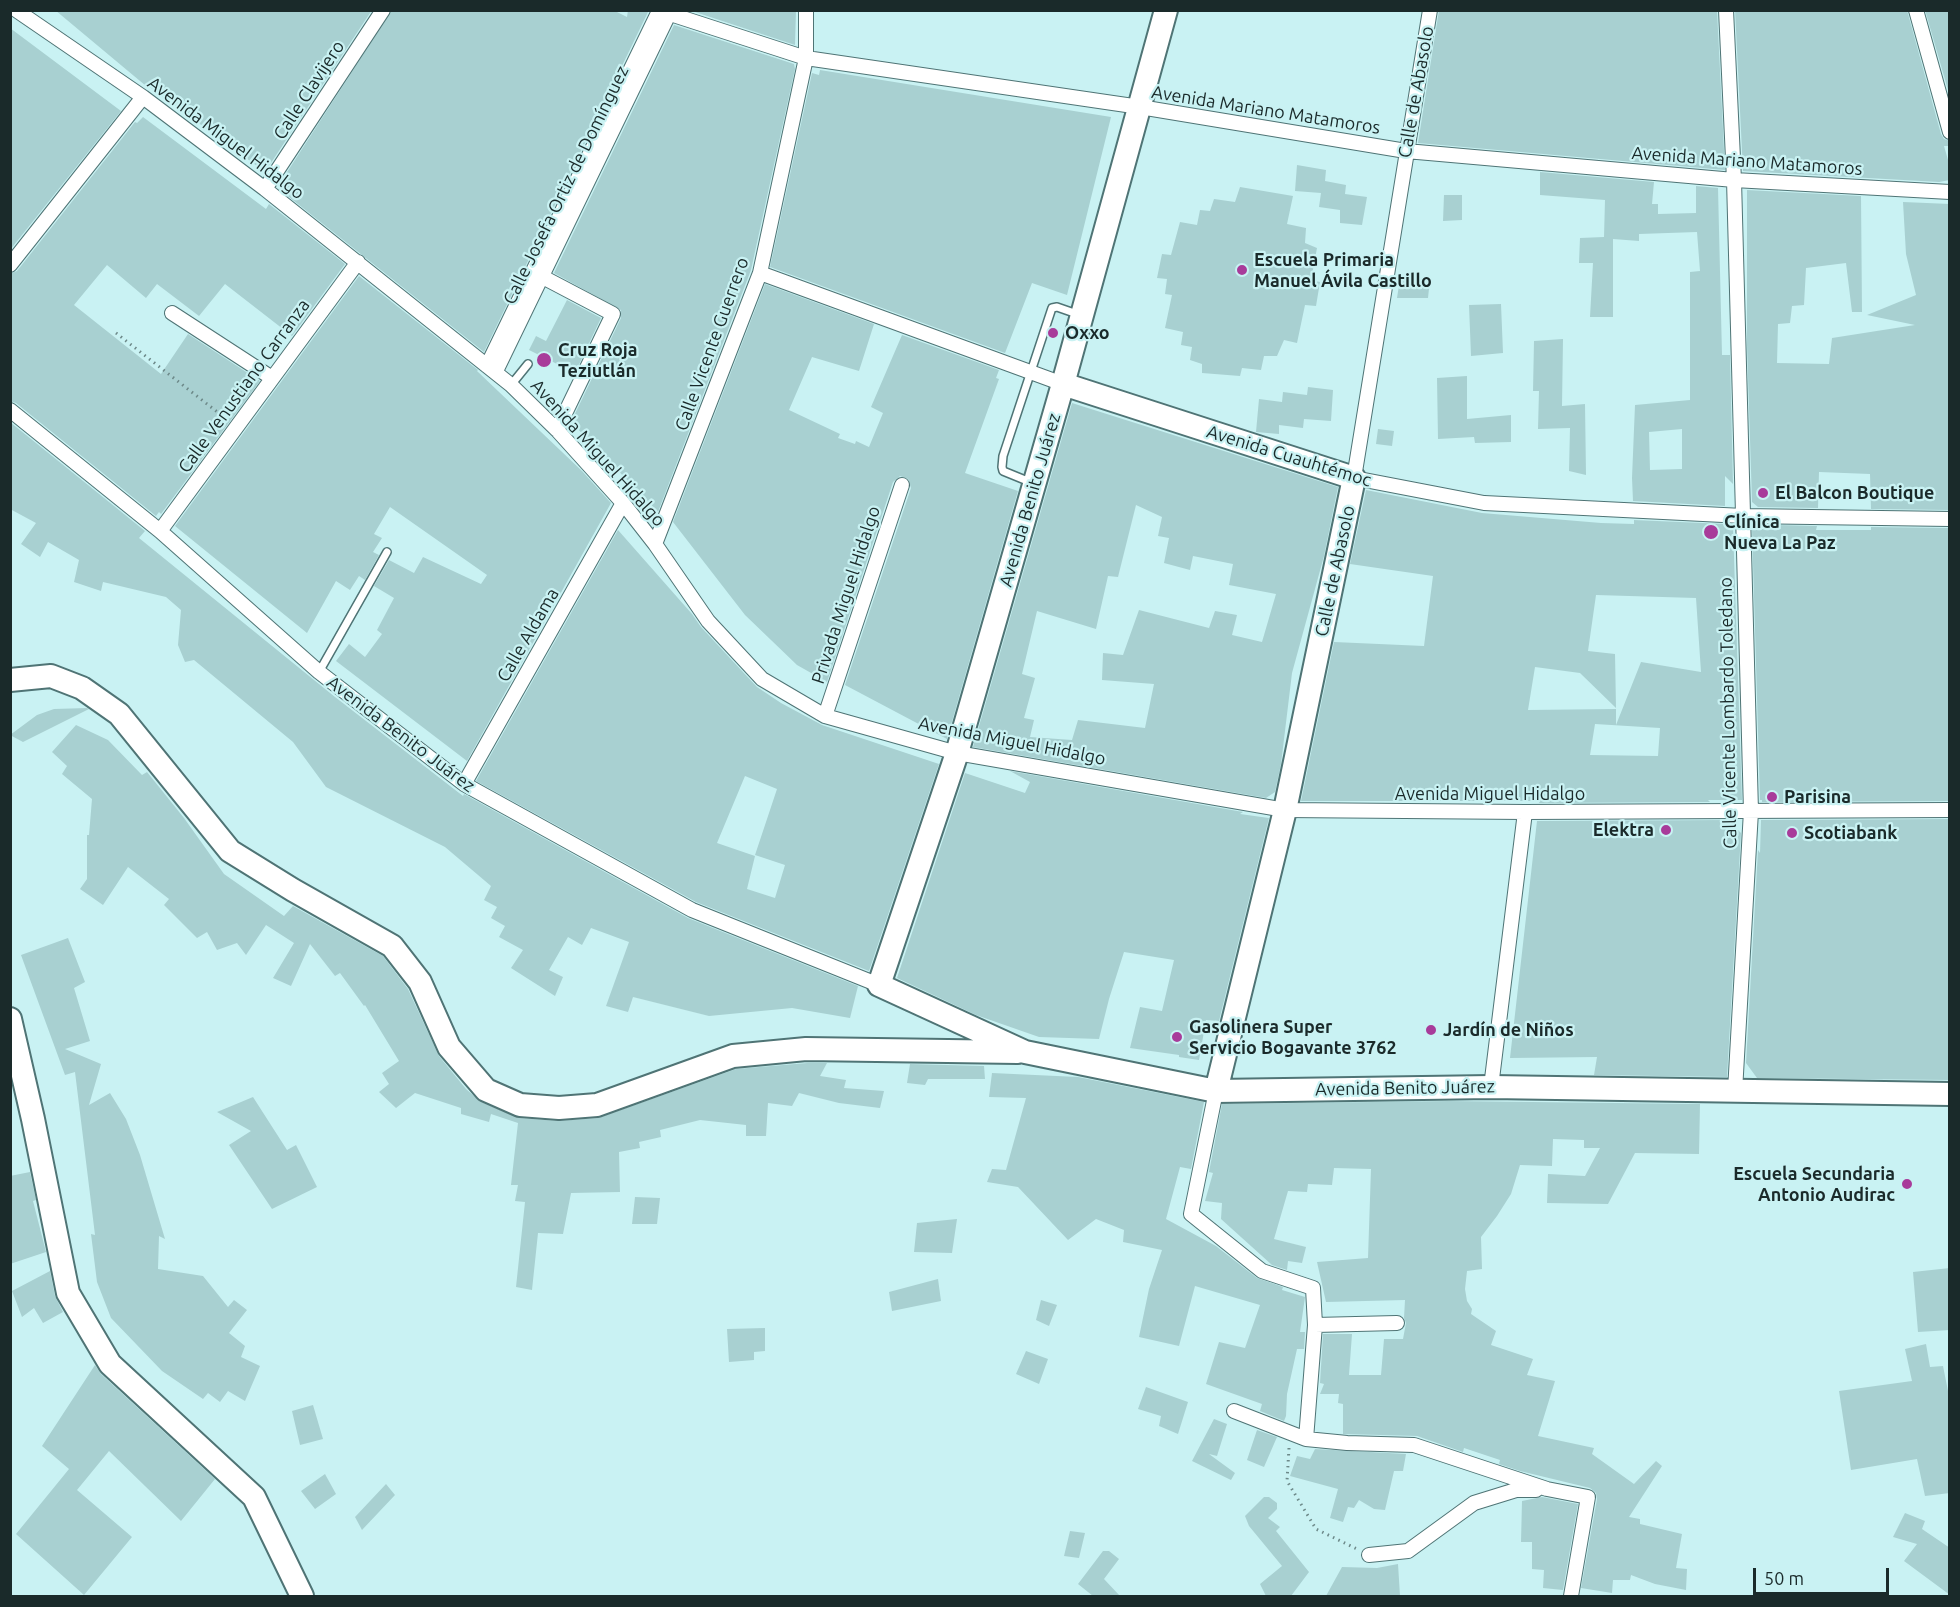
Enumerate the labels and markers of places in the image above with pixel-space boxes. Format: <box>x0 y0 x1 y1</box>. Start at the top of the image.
place label: Escuela Primaria Manuel Ávila Castillo <box>1254 249 1432 292</box>
marker: Escuela Primaria Manuel Ávila Castillo <box>1235 263 1249 277</box>
place label: Oxxo <box>1065 322 1110 344</box>
marker: Oxxo <box>1046 326 1060 340</box>
place label: Cruz Roja Teziutlán <box>558 339 638 382</box>
marker: Cruz Roja Teziutlán <box>535 351 553 369</box>
place label: El Balcon Boutique <box>1775 482 1934 504</box>
marker: El Balcon Boutique <box>1756 486 1770 500</box>
place label: Clínica Nueva La Paz <box>1724 511 1836 554</box>
marker: Clínica Nueva La Paz <box>1702 523 1720 541</box>
place label: Parisina <box>1784 786 1851 808</box>
marker: Parisina <box>1765 790 1779 804</box>
place label: Elektra <box>1593 819 1654 841</box>
place label: Scotiabank <box>1804 822 1897 844</box>
marker: Elektra <box>1659 823 1673 837</box>
marker: Scotiabank <box>1785 826 1799 840</box>
place label: Gasolinera Super Servicio Bogavante 3762 <box>1189 1016 1397 1058</box>
place label: Jardín de Niños <box>1443 1019 1574 1041</box>
marker: Jardín de Niños <box>1424 1023 1438 1037</box>
marker: Gasolinera Super Servicio Bogavante 3762 <box>1170 1030 1184 1044</box>
place label: Escuela Secundaria Antonio Audirac <box>1733 1163 1895 1206</box>
marker: Escuela Secundaria Antonio Audirac <box>1900 1177 1914 1191</box>

